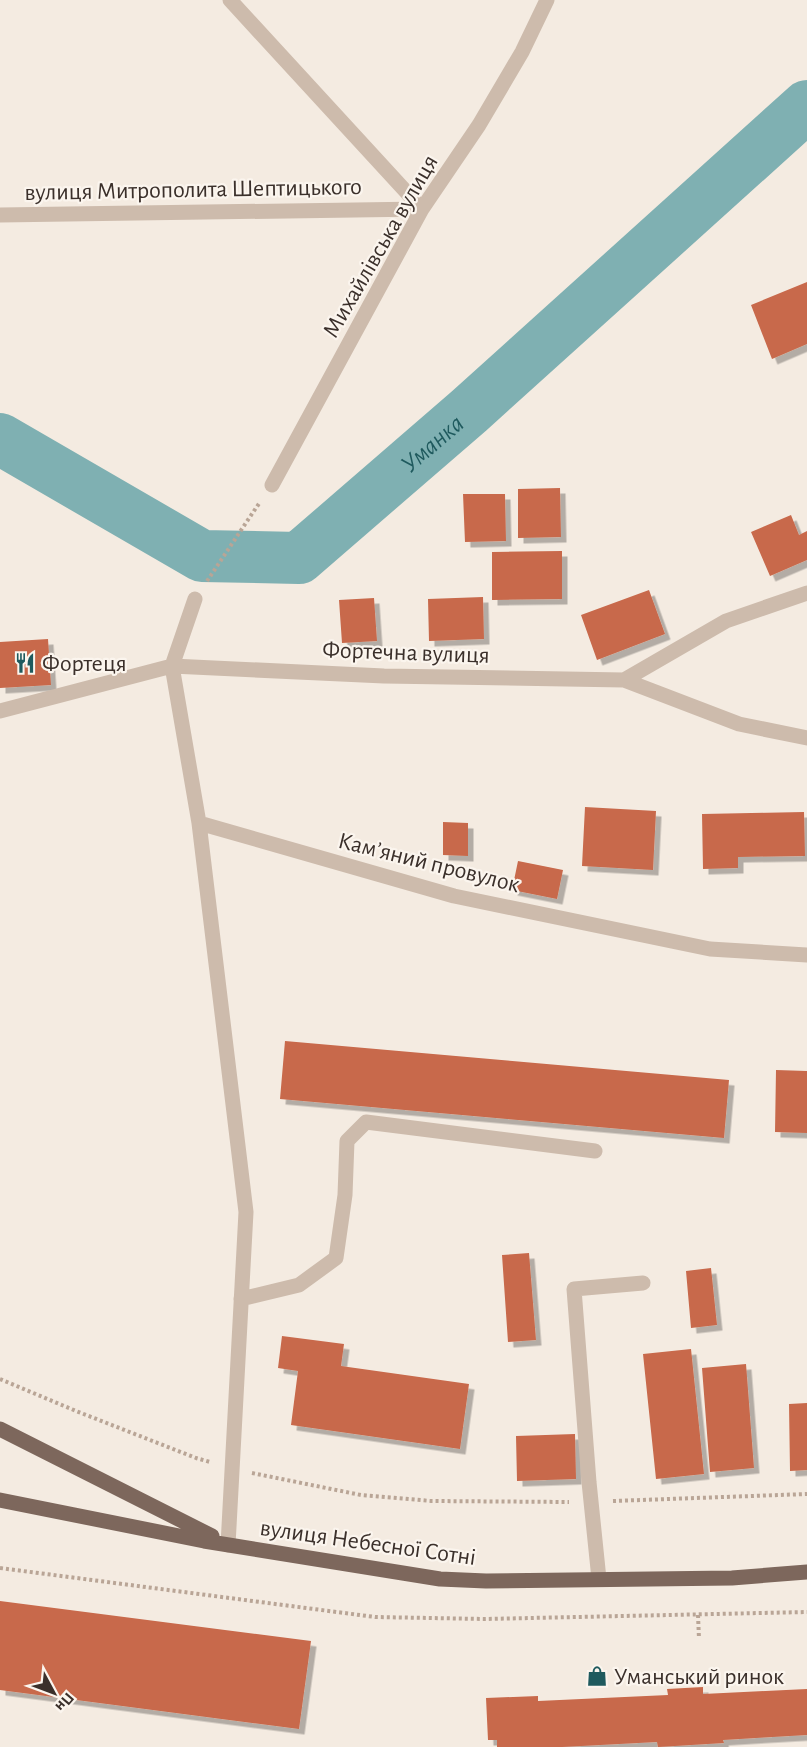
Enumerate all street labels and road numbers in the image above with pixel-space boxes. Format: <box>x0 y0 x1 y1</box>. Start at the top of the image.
street label: Михайлівська вулиця <box>319 151 443 342</box>
street label: вулиця Митрополита Шептицького <box>24 175 362 205</box>
street label: Фортечна вулиця <box>322 638 490 668</box>
street label: Камʼяний провулок <box>335 829 522 897</box>
street label: вулиця Небесної Сотні <box>258 1516 477 1570</box>

